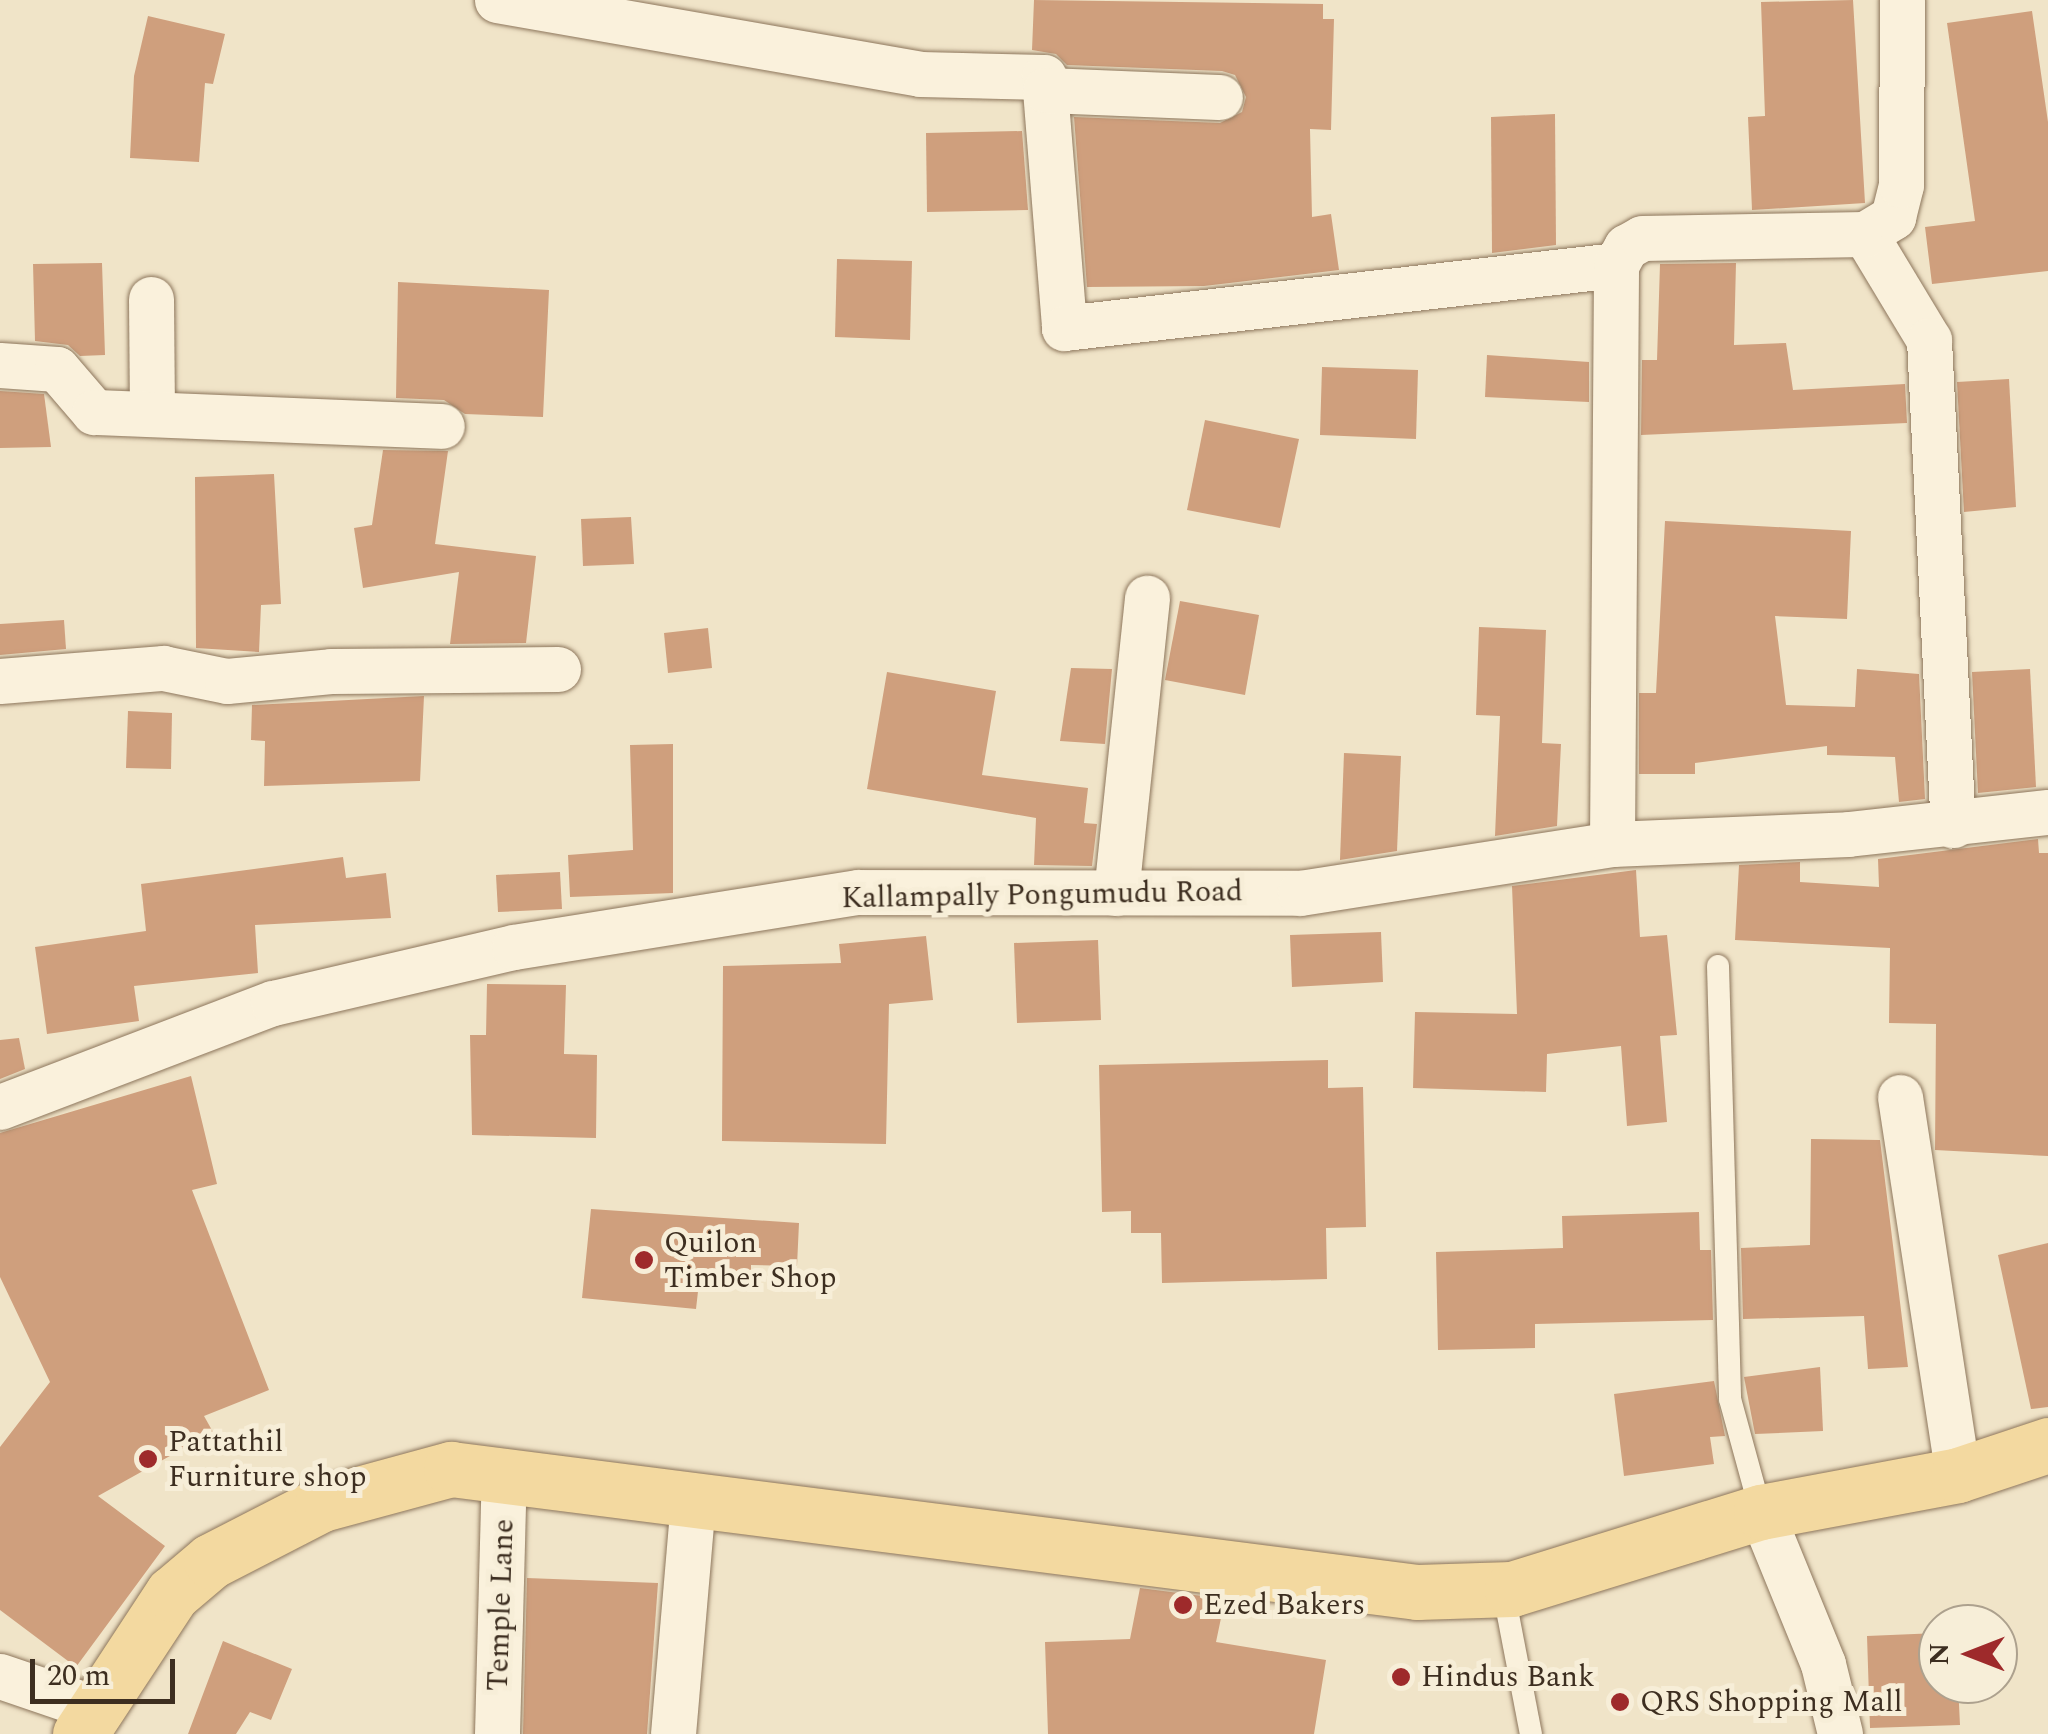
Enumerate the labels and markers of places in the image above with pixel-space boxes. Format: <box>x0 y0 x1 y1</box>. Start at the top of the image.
place label: Quilon Timber Shop <box>664 1225 837 1296</box>
marker: Quilon Timber Shop <box>633 1249 655 1271</box>
place label: Pattathil Furniture shop <box>168 1424 367 1494</box>
marker: Pattathil Furniture shop <box>137 1448 159 1470</box>
place label: Ezed Bakers <box>1203 1587 1365 1623</box>
marker: Ezed Bakers <box>1172 1594 1194 1616</box>
place label: Hindus Bank <box>1421 1659 1595 1695</box>
marker: Hindus Bank <box>1390 1666 1412 1688</box>
place label: QRS Shopping Mall <box>1640 1684 1903 1720</box>
marker: QRS Shopping Mall <box>1609 1691 1631 1713</box>

